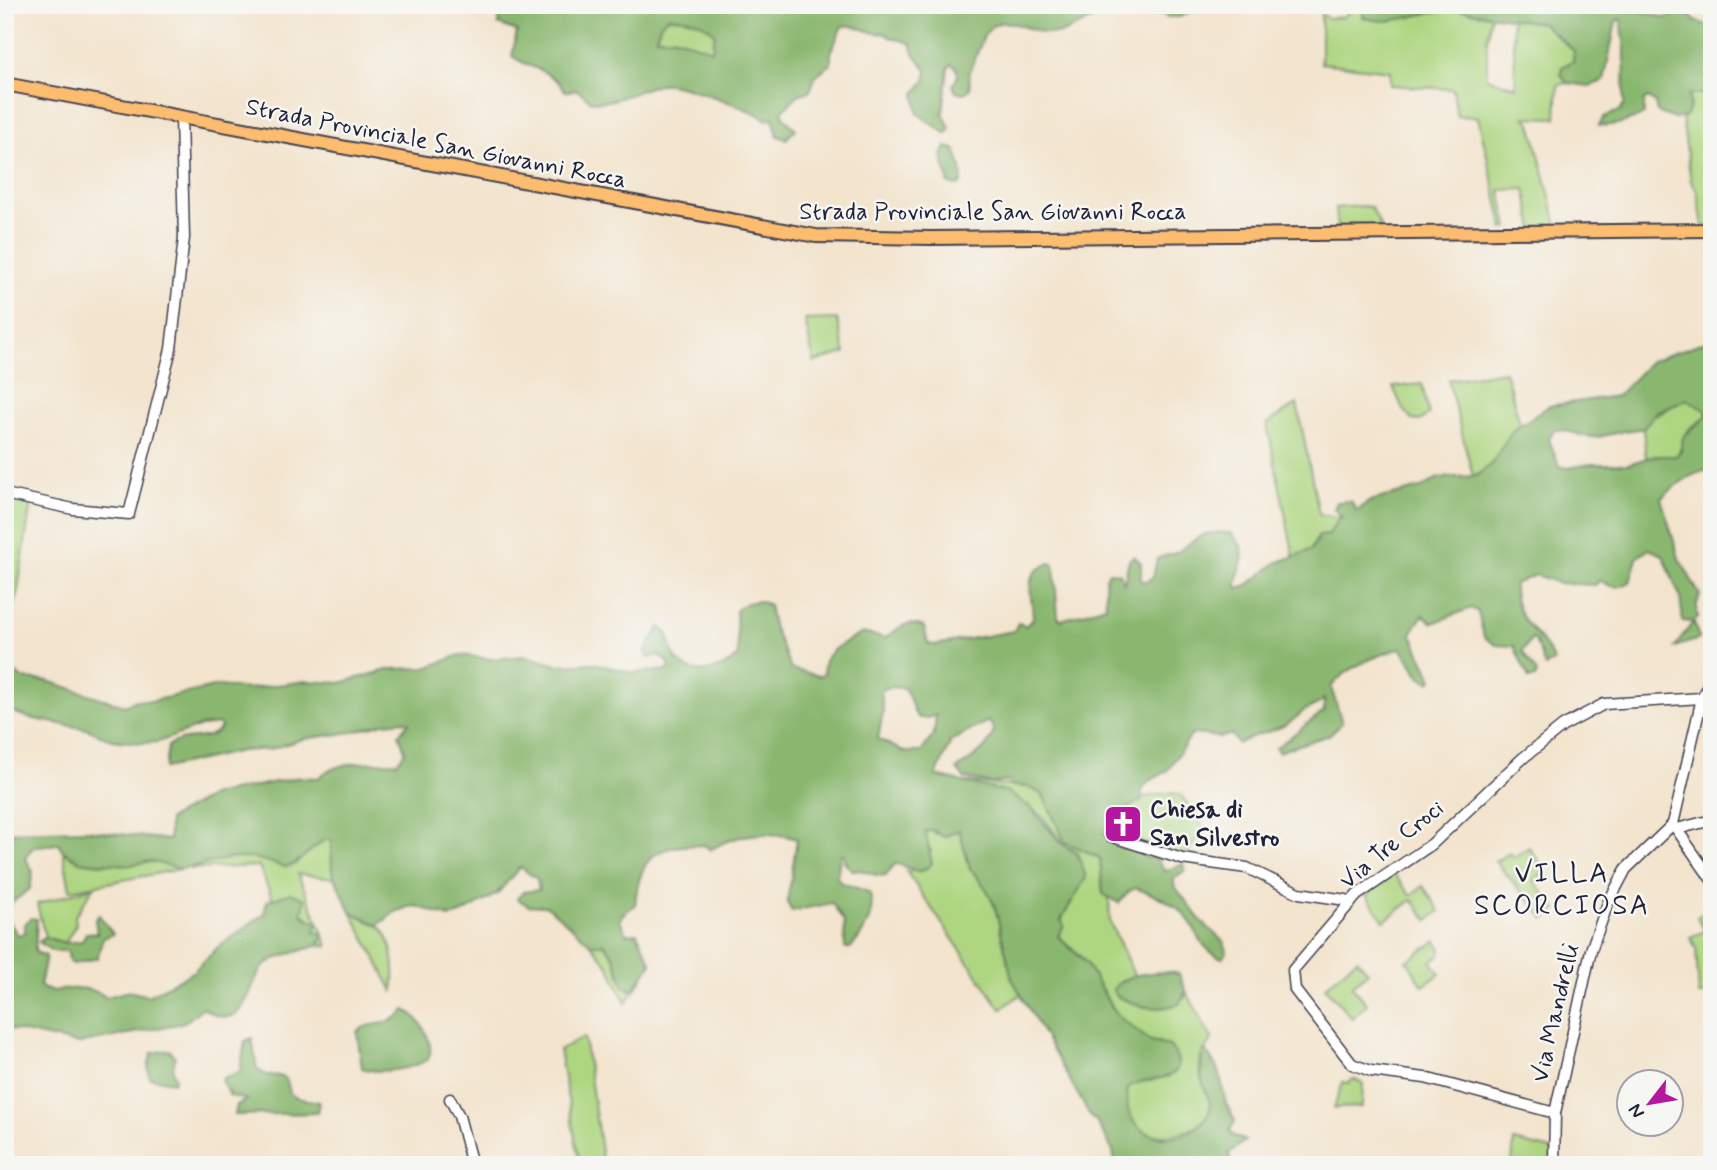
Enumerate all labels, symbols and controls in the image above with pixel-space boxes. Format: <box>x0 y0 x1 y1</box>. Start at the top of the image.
street label: Strada Provinciale San Giovanni Rocca <box>243 92 629 196</box>
street label: Strada Provinciale San Giovanni Rocca <box>799 197 1187 228</box>
street label: Via Tre Croci <box>1333 793 1451 897</box>
place label: Chiesa di San Silvestro <box>1150 795 1279 854</box>
church icon: Chiesa di San Silvestro <box>1102 803 1144 845</box>
district label: VILLA SCORCIOSA <box>1474 856 1650 925</box>
street label: Via Mandrelli <box>1525 941 1587 1085</box>
north arrow <box>1616 1068 1686 1138</box>
text: N <box>1623 1099 1651 1123</box>

